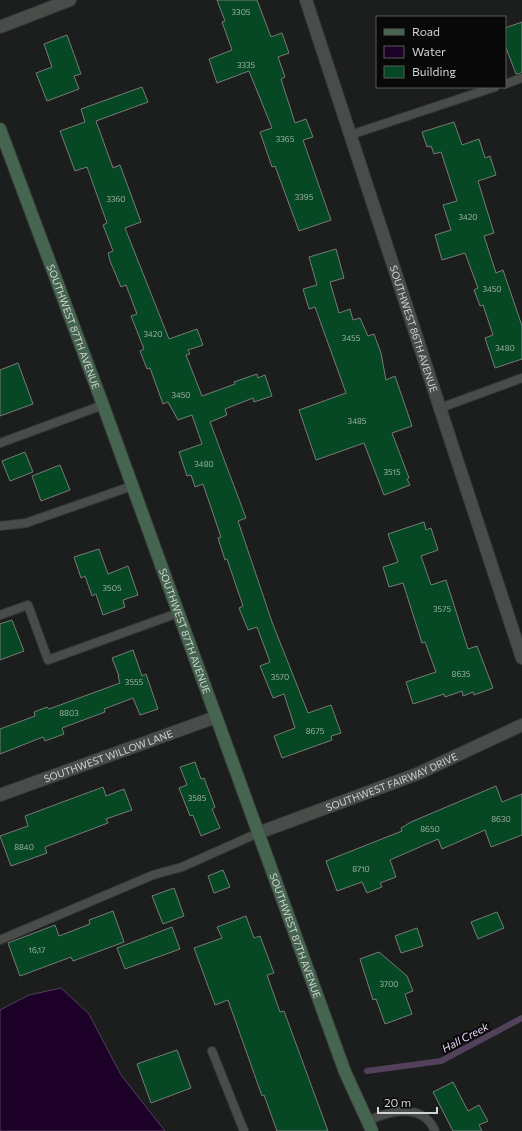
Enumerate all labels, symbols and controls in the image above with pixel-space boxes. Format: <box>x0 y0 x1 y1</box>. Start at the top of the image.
house number: 3305 <box>232 7 251 17</box>
legend <box>376 16 506 88</box>
text: Road <box>412 24 440 38</box>
text: Water <box>412 44 446 58</box>
house number: 3335 <box>237 60 256 70</box>
text: Building <box>412 64 456 78</box>
house number: 3365 <box>276 134 295 144</box>
house number: 3395 <box>295 192 314 202</box>
house number: 3360 <box>106 194 126 204</box>
house number: 3420 <box>459 212 477 222</box>
street label: SOUTHWEST 87TH AVENUE <box>45 263 103 391</box>
street label: SOUTHWEST 86TH AVENUE <box>387 264 440 394</box>
house number: 3450 <box>482 284 502 294</box>
house number: 3420 <box>144 329 162 339</box>
house number: 3455 <box>342 333 361 343</box>
house number: 3480 <box>495 343 515 353</box>
house number: 3450 <box>171 390 191 400</box>
house number: 3485 <box>348 416 367 426</box>
house number: 3480 <box>194 459 214 469</box>
house number: 3515 <box>383 467 401 477</box>
street label: SOUTHWEST 87TH AVENUE <box>157 567 213 695</box>
house number: 3505 <box>103 583 122 593</box>
house number: 3575 <box>433 604 451 614</box>
house number: 8635 <box>452 669 471 679</box>
house number: 3570 <box>271 672 289 682</box>
house number: 3555 <box>125 677 144 687</box>
house number: 8803 <box>59 708 79 718</box>
house number: 8675 <box>306 726 325 736</box>
street label: SOUTHWEST WILLOW LANE <box>42 727 174 785</box>
street label: SOUTHWEST FAIRWAY DRIVE <box>324 750 459 813</box>
house number: 3585 <box>188 793 207 803</box>
house number: 8630 <box>491 814 511 824</box>
house number: 8650 <box>420 824 440 834</box>
house number: 8840 <box>14 842 34 852</box>
house number: 8710 <box>352 864 370 874</box>
street label: SOUTHWEST 87TH AVENUE <box>267 871 324 1000</box>
house number: 16,17 <box>28 945 46 955</box>
house number: 3700 <box>379 979 399 989</box>
water label: Hall Creek <box>439 1019 491 1055</box>
scale bar <box>378 1089 437 1115</box>
text: 20 m <box>384 1095 411 1109</box>

